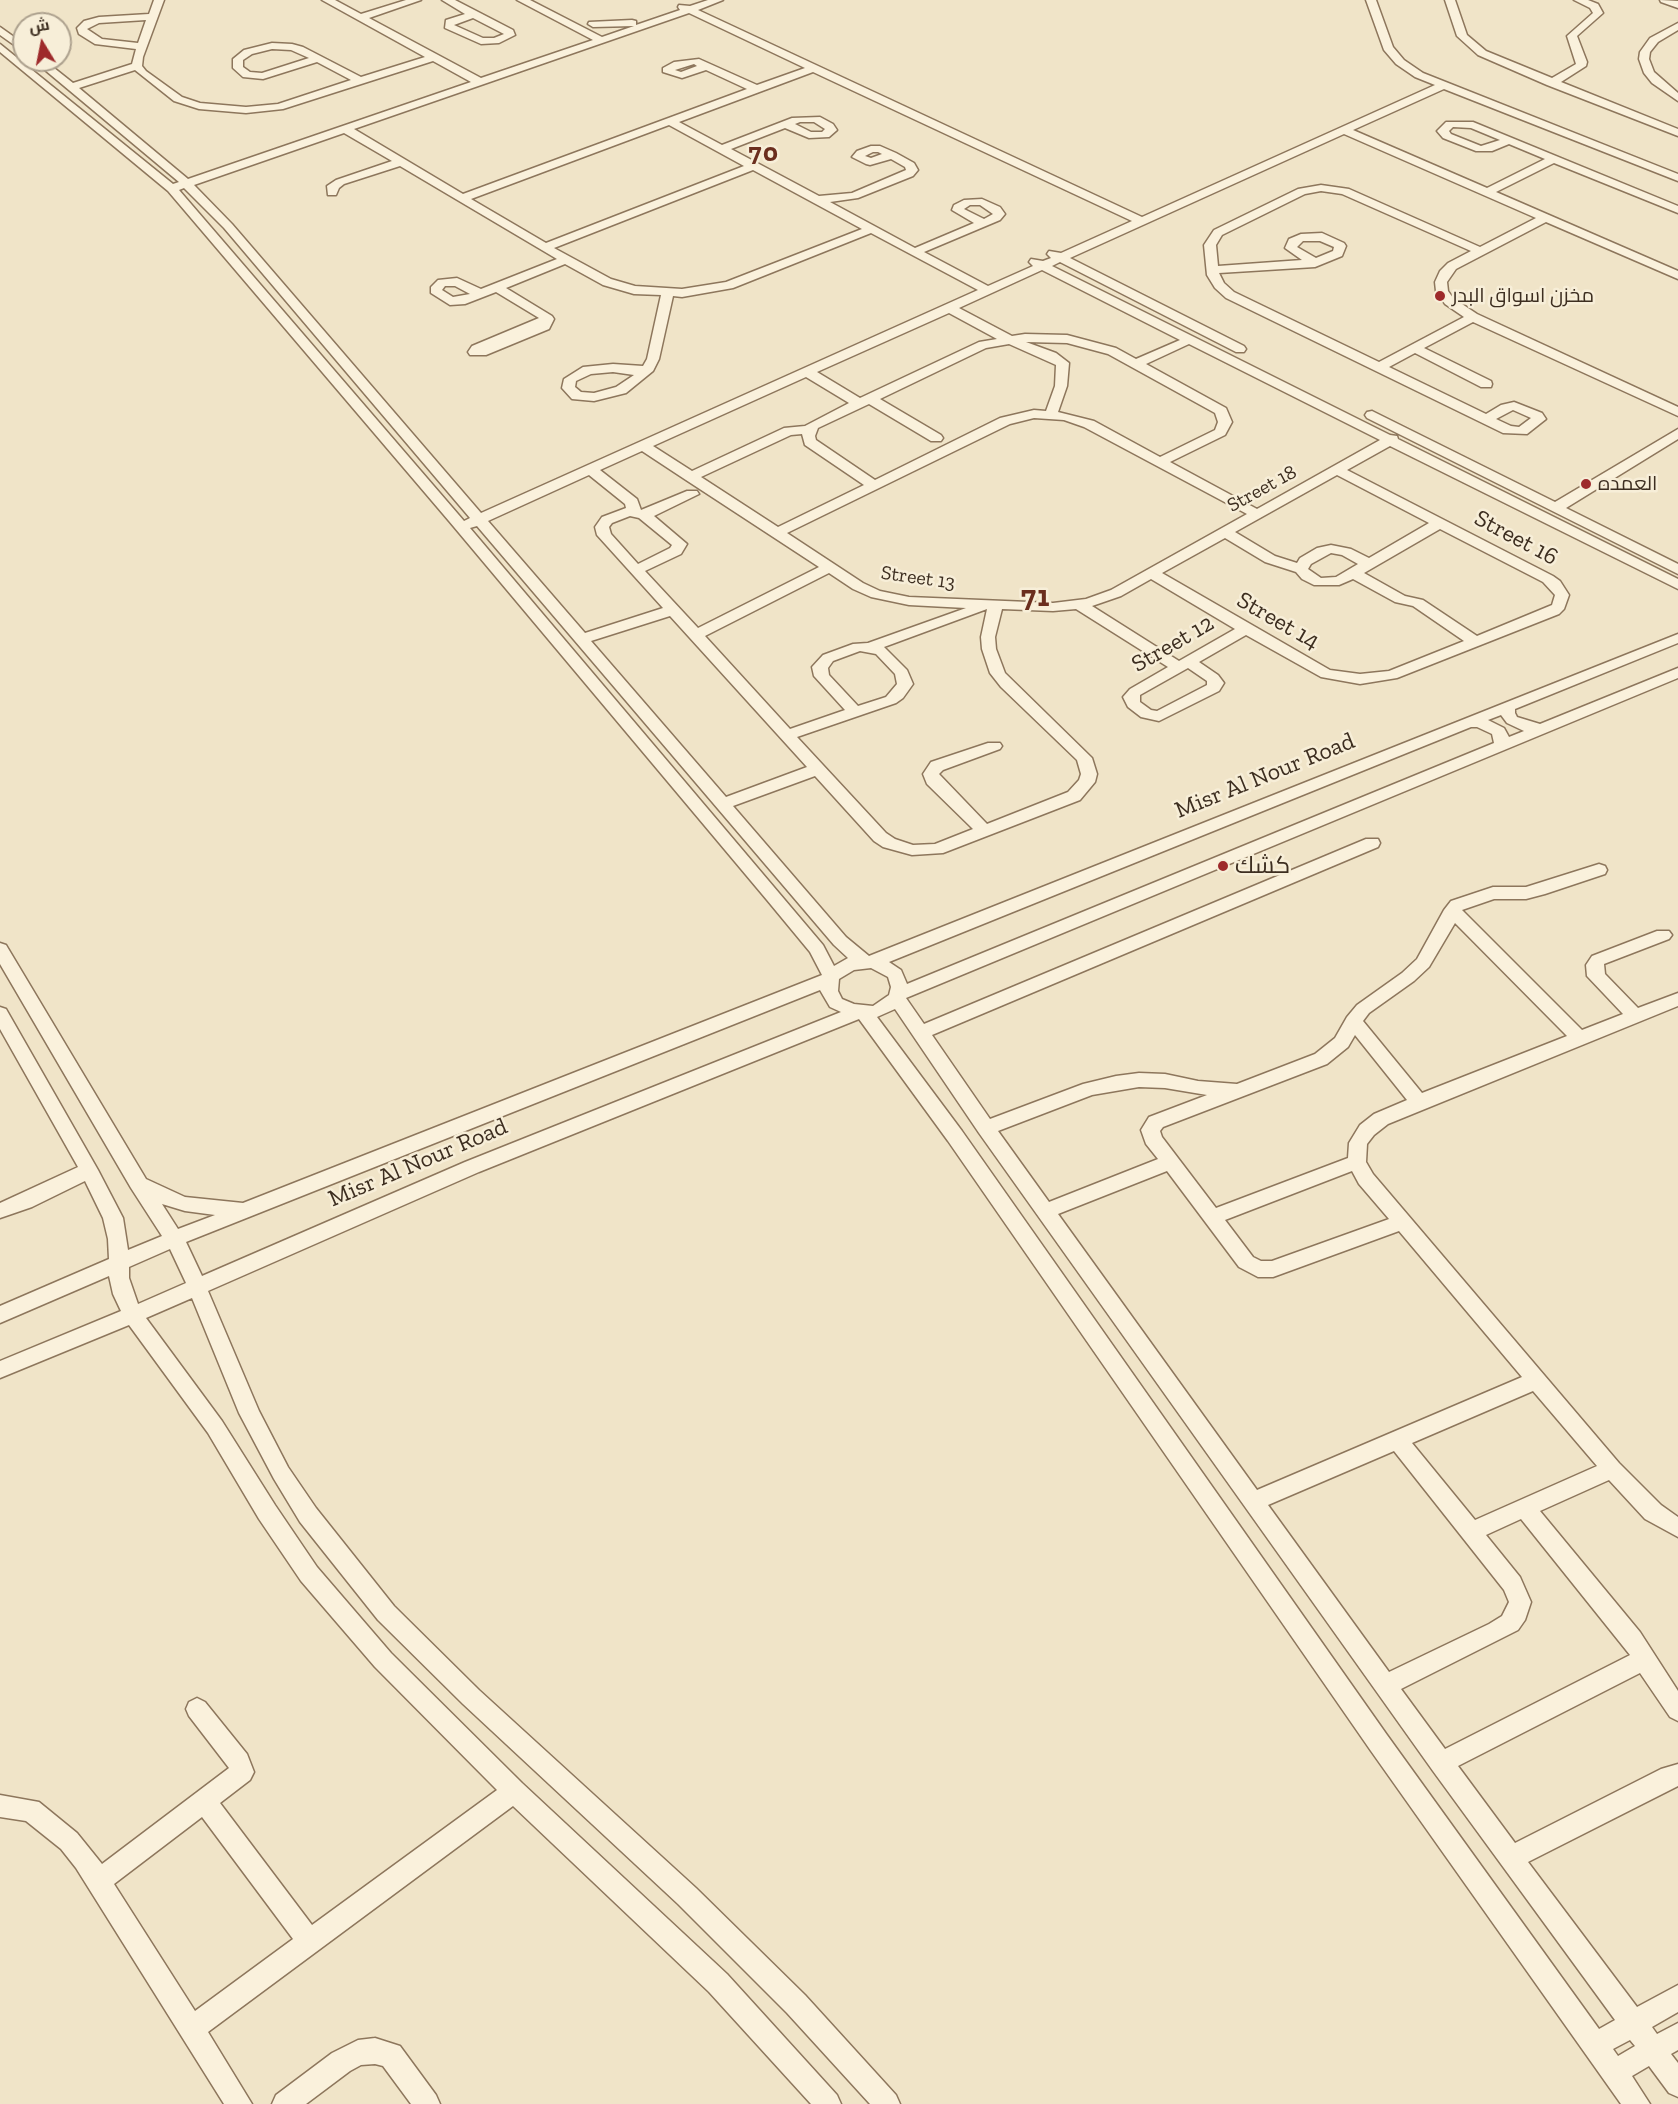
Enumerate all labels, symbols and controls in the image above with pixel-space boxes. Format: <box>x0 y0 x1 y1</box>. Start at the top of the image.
north arrow <box>12 12 72 72</box>
text: ش <box>27 15 51 37</box>
district label: 70 <box>749 138 779 170</box>
place label: مخزن اسواق البدر <box>1452 284 1594 308</box>
marker: مخزن اسواق البدر <box>1433 289 1447 303</box>
street label: Street 18 <box>1223 460 1301 518</box>
place label: العمده <box>1598 472 1657 496</box>
marker: العمده <box>1579 477 1593 491</box>
street label: Street 16 <box>1469 504 1563 572</box>
street label: Street 13 <box>879 561 957 595</box>
district label: 71 <box>1021 579 1051 615</box>
street label: Street 14 <box>1231 586 1325 656</box>
street label: Street 12 <box>1127 609 1219 679</box>
street label: Misr Al Nour Road <box>1171 727 1359 825</box>
place label: كشك <box>1235 852 1290 880</box>
marker: كشك <box>1216 859 1230 873</box>
street label: Misr Al Nour Road <box>324 1112 512 1214</box>

